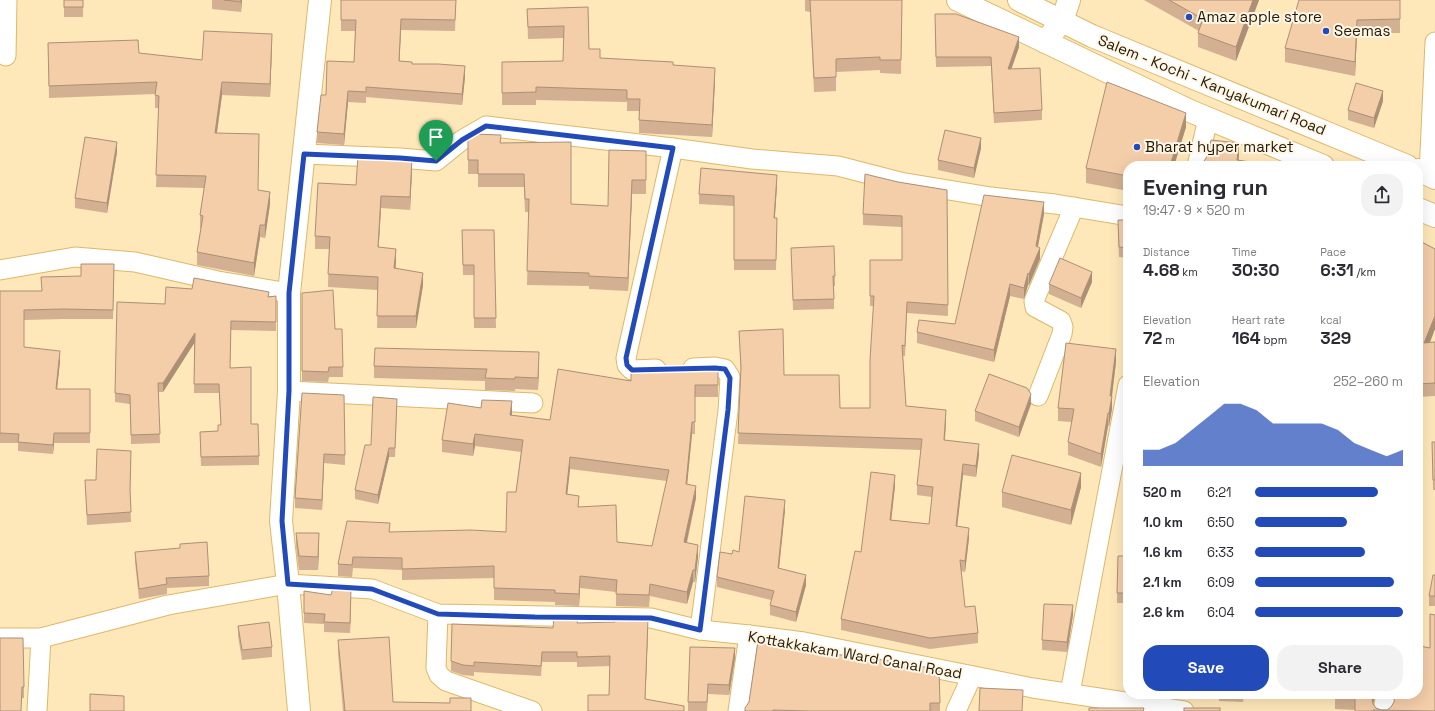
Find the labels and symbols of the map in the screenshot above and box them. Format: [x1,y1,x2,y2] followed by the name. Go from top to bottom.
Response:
[1197,7,1322,26] place label: Amaz apple store
[1184,12,1194,22] marker: Amaz apple store
[1334,21,1390,40] place label: Seemas
[1321,26,1331,36] marker: Seemas
[1096,30,1329,139] street label: Salem - Kochi - Kanyakumari Road
[419,120,453,161] pin
[1145,137,1294,156] place label: Bharat hyper market
[1132,142,1142,152] marker: Bharat hyper market
[747,626,964,683] street label: Kottakkakam Ward Canal Road

